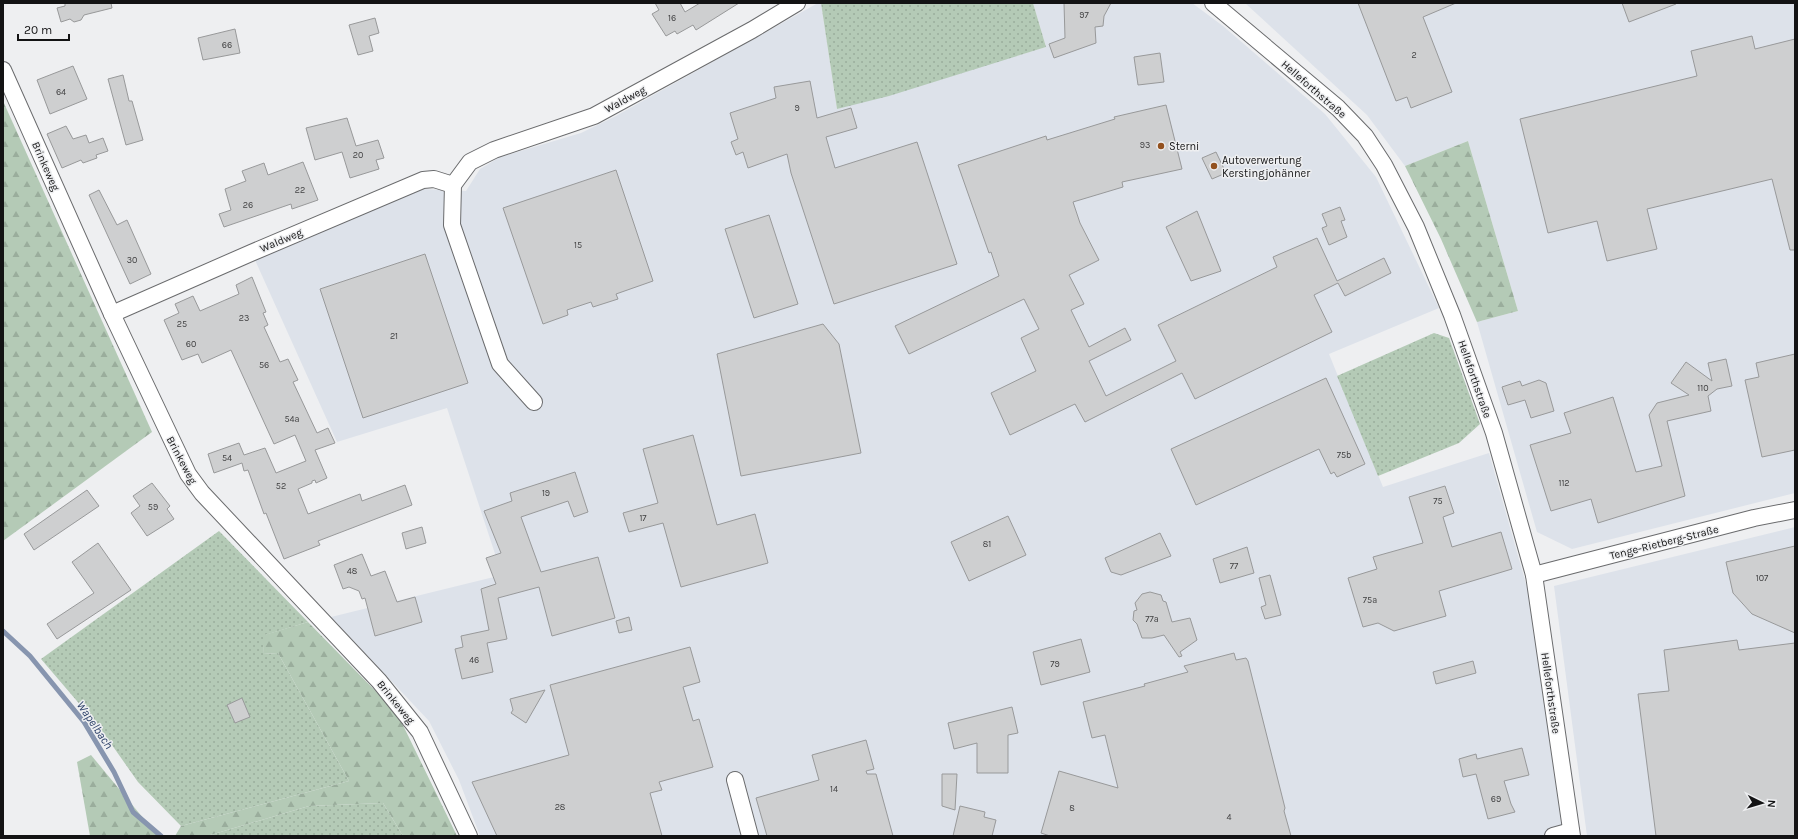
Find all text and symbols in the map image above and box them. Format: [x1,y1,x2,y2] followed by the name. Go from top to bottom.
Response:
[1079,10,1089,20] house number: 97
[668,13,676,23] house number: 16
[18,16,69,42] scale bar
[24,23,52,37] text: 20 m
[222,40,232,50] house number: 66
[1411,50,1417,60] house number: 2
[1279,58,1349,121] street label: Helleforthstraße
[602,83,649,116] street label: Waldweg
[56,87,66,97] house number: 64
[794,103,800,113] house number: 9
[29,140,62,194] street label: Brinkeweg
[1140,140,1150,150] house number: 93
[1169,140,1199,153] place label: Sterni
[1156,141,1166,151] marker: Sterni
[353,150,363,160] house number: 20
[1222,154,1310,180] place label: Autoverwertung Kerstingjohänner
[1209,161,1219,171] marker: Autoverwertung Kerstingjohänner
[295,185,305,195] house number: 22
[243,200,253,210] house number: 26
[258,225,305,255] street label: Waldweg
[574,240,582,250] house number: 15
[127,255,137,265] house number: 30
[239,313,249,323] house number: 23
[177,319,187,329] house number: 25
[390,331,398,341] house number: 21
[1455,338,1494,420] street label: Helleforthstraße
[186,339,196,349] house number: 60
[259,360,269,370] house number: 56
[1697,383,1709,393] house number: 110
[284,414,300,424] house number: 54a
[164,434,200,487] street label: Brinkeweg
[1337,450,1351,460] house number: 75b
[222,453,232,463] house number: 54
[1558,478,1570,488] house number: 112
[276,481,286,491] house number: 52
[542,488,550,498] house number: 19
[1433,496,1443,506] house number: 75
[148,502,158,512] house number: 59
[639,513,647,523] house number: 17
[1608,523,1720,562] street label: Tenge-Rietberg-Straße
[983,539,991,549] house number: 81
[1230,561,1239,571] house number: 77
[347,566,358,576] house number: 48
[1756,573,1769,583] house number: 107
[1363,595,1377,605] house number: 75a
[1145,614,1159,624] house number: 77a
[1538,652,1563,735] street label: Helleforthstraße
[469,655,479,665] house number: 46
[1050,659,1060,669] house number: 79
[374,678,418,727] street label: Brinkeweg
[74,698,116,752] water label: Wapelbach
[1742,783,1782,823] north arrow
[830,784,838,794] house number: 14
[1491,794,1501,804] house number: 69
[1765,799,1778,808] text: N
[555,802,566,812] house number: 28
[1069,803,1075,813] house number: 8
[1226,812,1232,822] house number: 4

